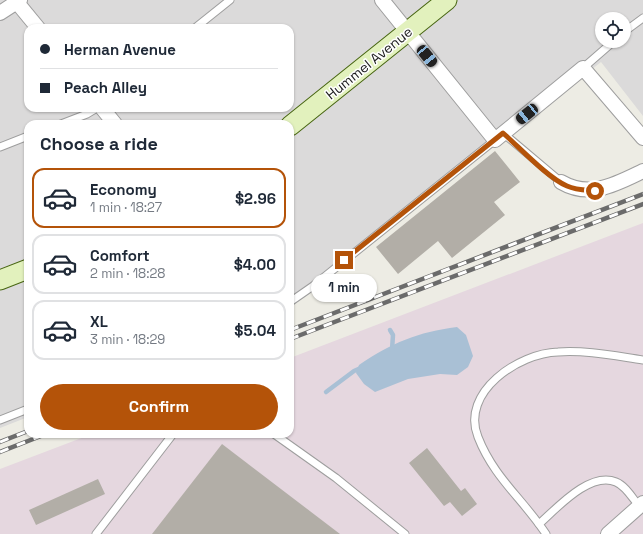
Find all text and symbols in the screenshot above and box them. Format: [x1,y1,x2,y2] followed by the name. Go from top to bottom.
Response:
[595,12,631,48] map controls
[595,12,631,48] button: locate
[322,23,416,103] street label: Hummel Avenue
[64,40,176,59] text: Herman Avenue
[415,43,439,69] car
[64,78,147,97] text: Peach Alley
[514,102,540,126] car
[40,132,158,155] text: Choose a ride
[42,180,78,216] icon: car
[90,180,157,199] text: Economy
[586,182,604,200] route start
[235,189,276,208] text: $2.96
[90,199,162,216] text: 1 min · 18:27
[42,246,78,282] icon: car
[90,246,150,265] text: Comfort
[335,251,353,269] route end
[234,255,276,274] text: $4.00
[90,265,165,282] text: 2 min · 18:28
[311,274,377,302] callout: 1 min
[328,279,360,296] text: 1 min
[42,312,78,348] icon: car
[90,312,108,331] text: XL
[234,321,276,340] text: $5.04
[90,331,165,348] text: 3 min · 18:29
[40,384,278,430] button: Confirm

